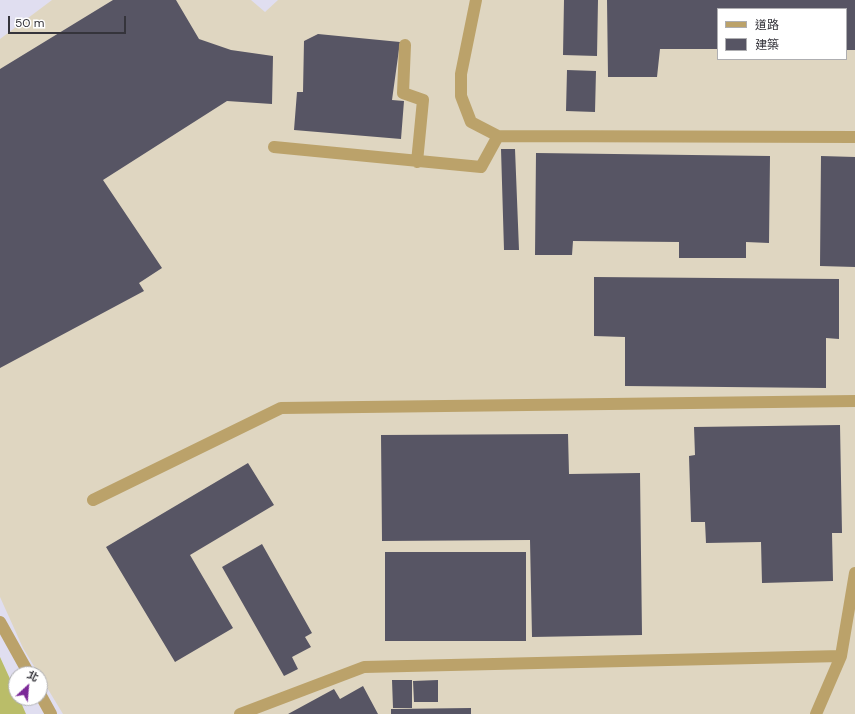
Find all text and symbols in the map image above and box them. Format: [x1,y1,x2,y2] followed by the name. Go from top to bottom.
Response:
[10,8,128,34] scale bar
[717,8,847,60] legend
[15,15,44,31] text: 50 m
[755,17,779,33] text: 道路
[755,37,779,53] text: 建築
[8,666,48,706] north arrow
[25,667,41,685] text: 北

